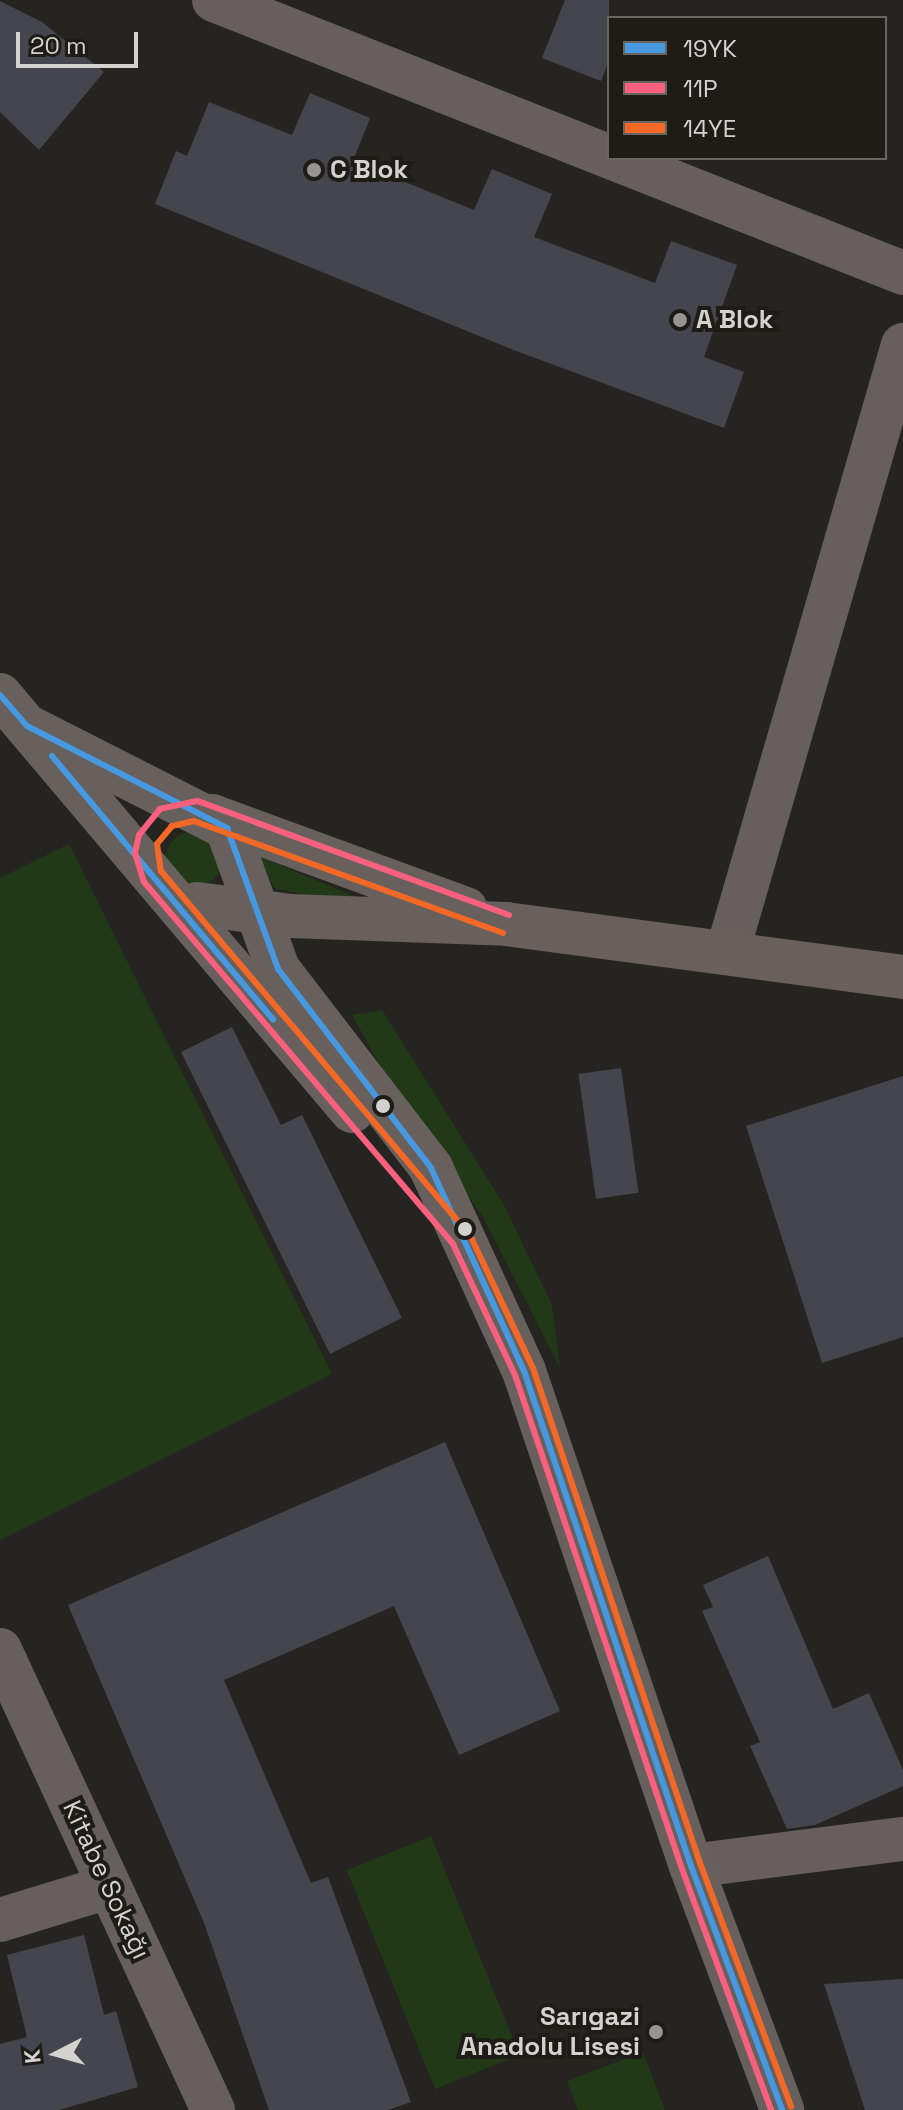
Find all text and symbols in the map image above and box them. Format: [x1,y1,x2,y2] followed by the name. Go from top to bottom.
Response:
[20,16,142,66] scale bar
[607,16,887,160] legend
[30,30,87,61] text: 20 m
[683,33,737,64] text: 19YK
[683,73,718,104] text: 11P
[683,113,736,144] text: 14YE
[330,154,408,186] place label: C Blok
[305,161,323,179] marker: C Blok
[696,304,774,336] place label: A Blok
[671,311,689,329] marker: A Blok
[375,1098,391,1114] unlabelled marker
[457,1221,473,1237] unlabelled marker
[56,1796,156,1964] street label: Kitabe Sokağı
[461,2001,640,2062] place label: Sarıgazi Anadolu Lisesi
[16,2014,96,2094] north arrow
[647,2023,665,2041] marker: Sarıgazi Anadolu Lisesi
[17,2048,47,2065] text: K

